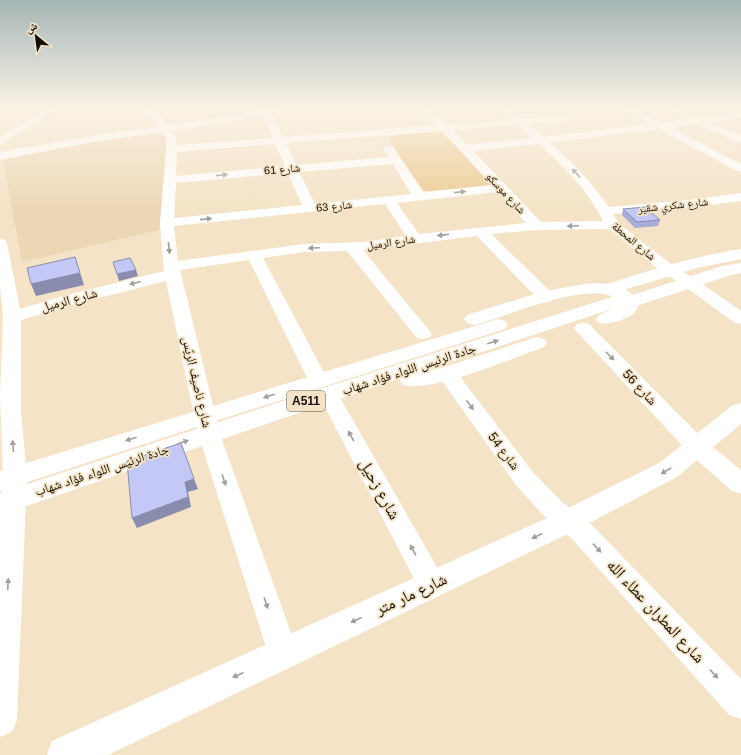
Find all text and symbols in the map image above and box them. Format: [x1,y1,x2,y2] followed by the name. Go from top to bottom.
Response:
[16,16,56,56] north arrow
[23,19,40,37] text: ش
[263,161,301,178] street label: شارع 61
[571,168,581,178] one-way arrow
[483,170,528,217] street label: شارع موسكو
[216,172,228,179] one-way arrow
[454,189,466,195] one-way arrow
[636,195,709,218] street label: شارع شكري شقير
[315,198,353,215] street label: شارع 63
[200,216,212,222] one-way arrow
[609,219,658,263] street label: شارع المحطة
[567,222,579,229] one-way arrow
[437,232,449,239] one-way arrow
[366,233,416,252] street label: شارع الرميل
[166,242,173,254] one-way arrow
[308,244,320,251] one-way arrow
[129,281,141,287] one-way arrow
[39,285,99,317] street label: شارع الرميل
[177,335,215,429] street label: شارع ناصيف الريّس
[487,339,499,345] one-way arrow
[340,340,478,399] street label: جادة الرئيس اللواء فؤاد شهاب
[605,351,615,361] one-way arrow
[618,366,660,409] street label: شارع 56
[287,391,325,411] road number: A511
[262,393,274,399] one-way arrow
[466,400,474,411] one-way arrow
[484,429,523,474] street label: شارع 54
[347,431,354,442] one-way arrow
[125,436,137,442] one-way arrow
[177,439,189,445] one-way arrow
[9,440,16,452] one-way arrow
[33,441,171,500] street label: جادة الرئيس اللواء فؤاد شهاب
[355,456,404,523] street label: شارع زحيل
[660,467,672,474] one-way arrow
[222,474,228,486] one-way arrow
[531,532,543,539] one-way arrow
[592,542,601,553] one-way arrow
[410,545,417,556] one-way arrow
[602,556,708,667] street label: شارع المطران عطاء الله
[372,570,450,620] street label: شارع مار متر
[5,578,12,590] one-way arrow
[263,597,269,609] one-way arrow
[350,617,361,623] one-way arrow
[709,669,718,679] one-way arrow
[232,672,243,678] one-way arrow

